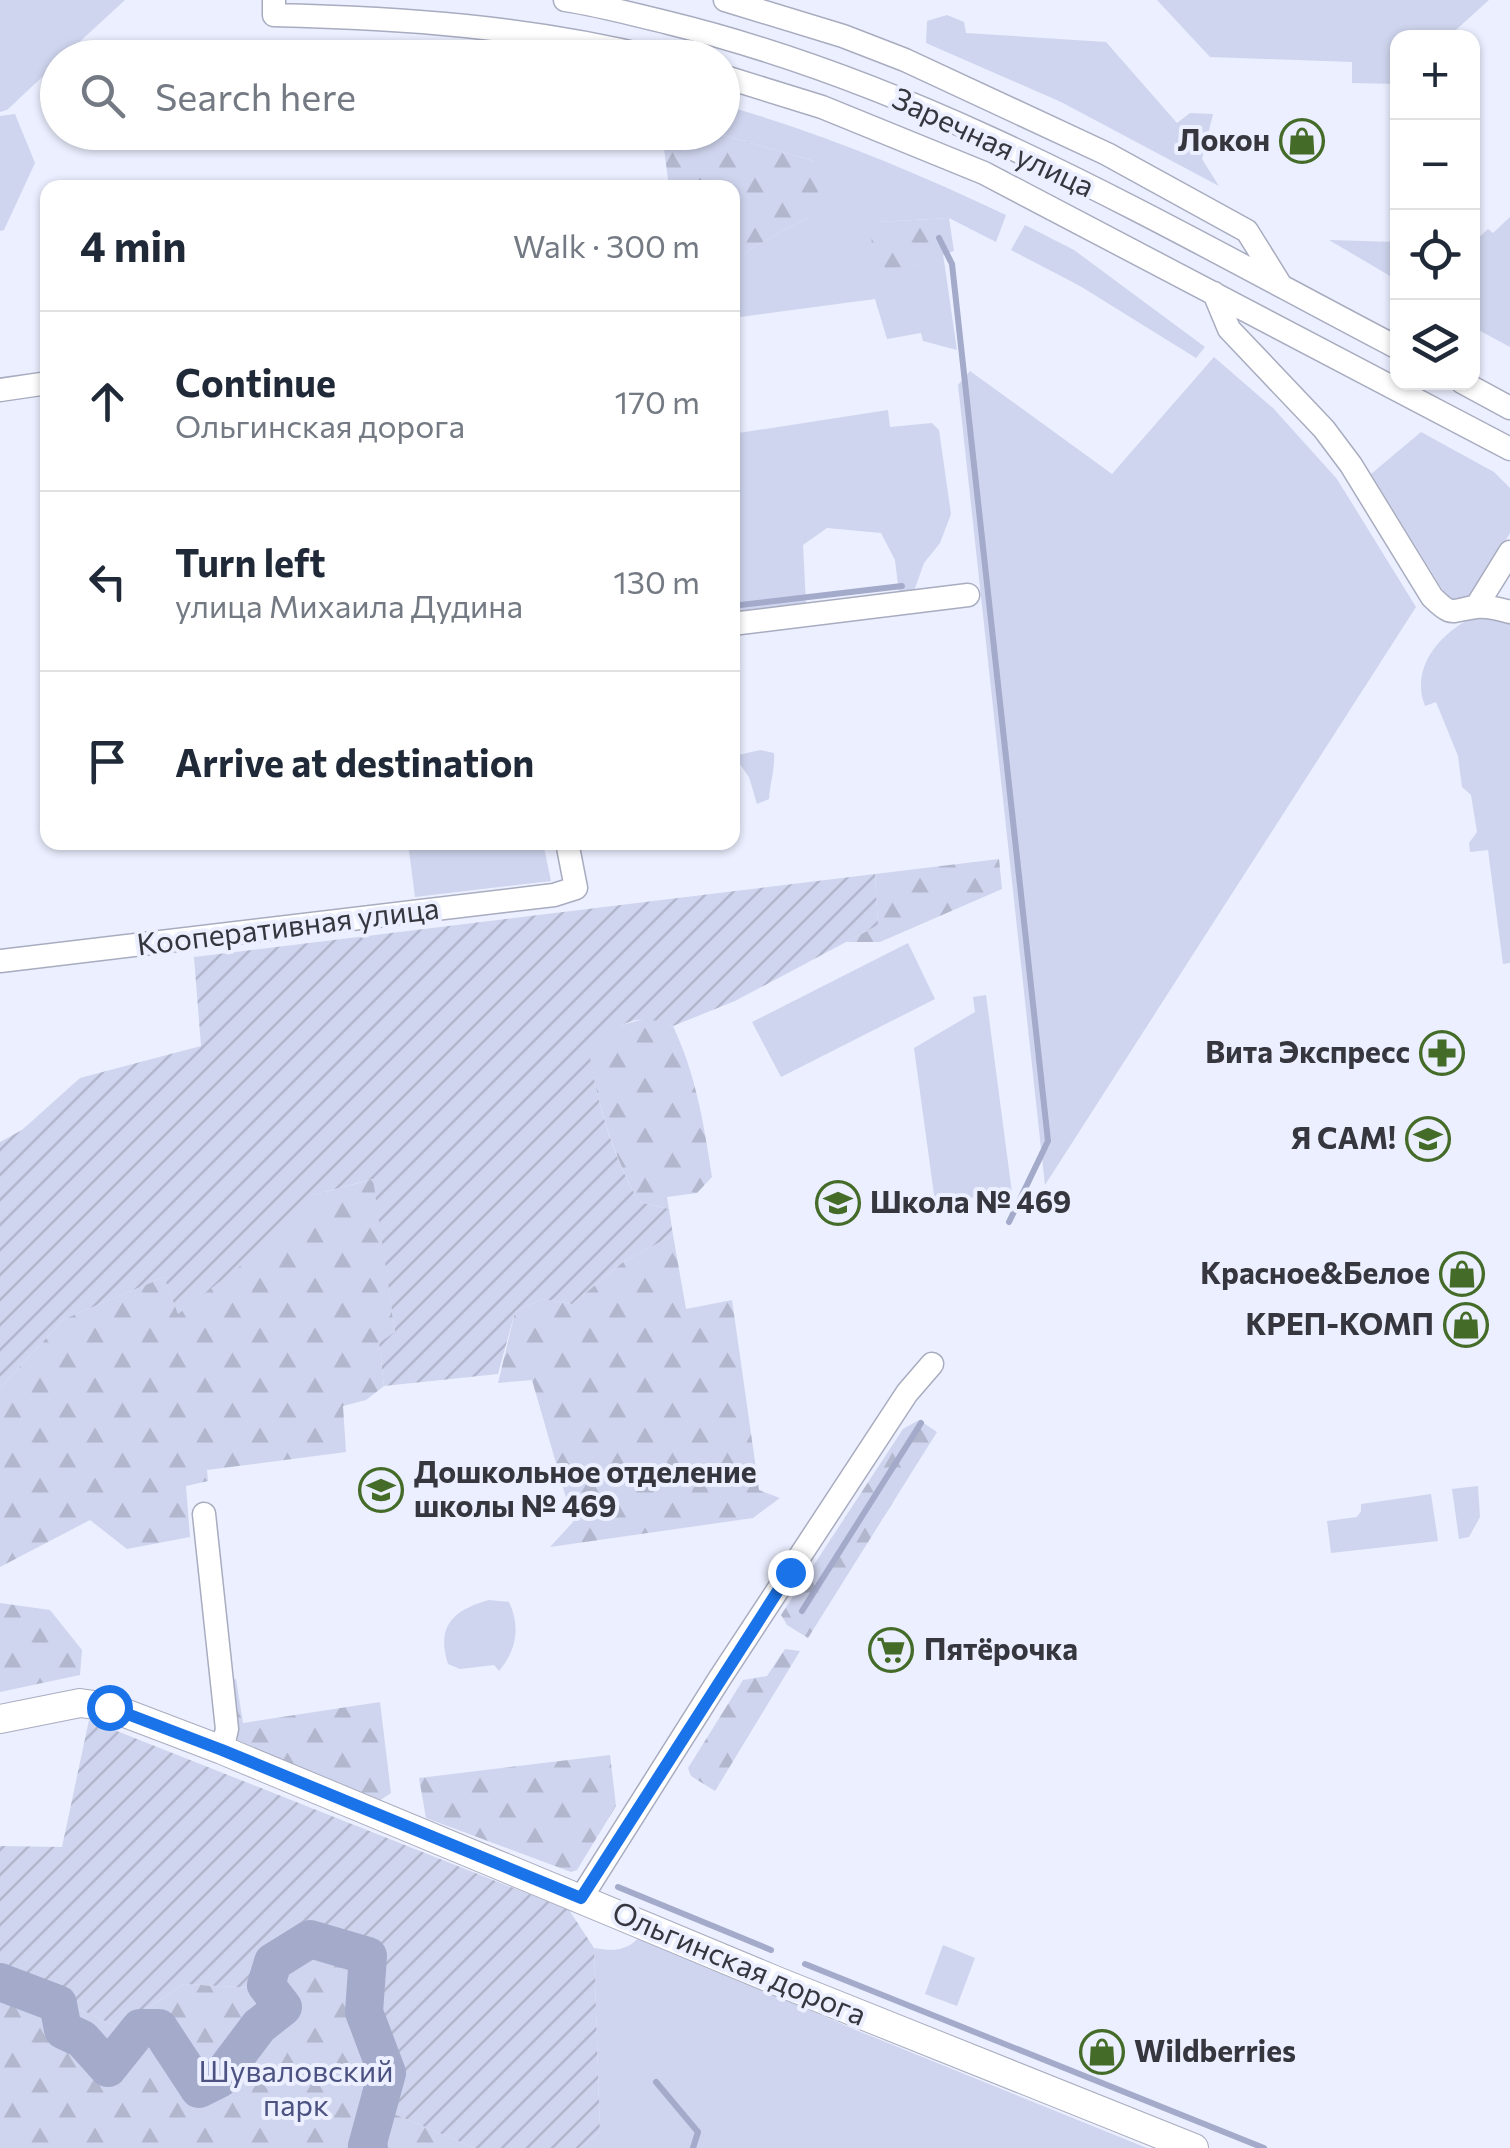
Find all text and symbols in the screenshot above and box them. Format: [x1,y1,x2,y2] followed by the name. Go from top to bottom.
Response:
[1390,30,1480,390] map controls
[1390,30,1480,120] button: +
[40,40,740,150] search box
[75,68,130,123] icon: search
[155,72,356,119] text: Search here
[887,78,1101,204] street label: Заречная улица
[1279,118,1325,164] shop icon: Локон
[1178,120,1270,157] place label: Локон
[1390,120,1480,210] button: −
[1390,210,1480,300] button: locate
[80,219,186,271] text: 4 min
[513,225,700,265] text: Walk · 300 m
[1390,300,1480,390] button: layers
[175,358,336,405] text: Continue
[80,374,135,429] icon: ahead
[615,381,700,421] text: 170 m
[175,405,465,445] text: Ольгинская дорога
[175,538,326,585] text: Turn left
[80,554,135,609] icon: left
[613,561,700,601] text: 130 m
[175,585,523,625] text: улица Михаила Дудина
[80,734,135,789] icon: arrive
[175,738,534,785] text: Arrive at destination
[134,888,441,961] street label: Кооперативная улица
[1419,1030,1465,1076] pharmacy icon: Вита Экспресс
[1205,1032,1410,1069] place label: Вита Экспресс
[1405,1116,1451,1162] school or university icon: Я САМ!
[1291,1118,1396,1155] place label: Я САМ!
[815,1180,861,1226] school or university icon: Школа № 469
[870,1182,1071,1219] place label: Школа № 469
[1439,1251,1485,1297] shop icon: Красное&Белое
[1200,1253,1430,1290] place label: Красное&Белое
[1443,1302,1489,1348] shop icon: КРЕП-КОМП
[1246,1304,1434,1341] place label: КРЕП-КОМП
[414,1452,756,1523] place label: Дошкольное отделение школы № 469
[358,1467,404,1513] school or university icon: Дошкольное отделение школы № 469
[768,1550,814,1596] route end
[868,1627,914,1673] supermarket icon: Пятёрочка
[924,1629,1078,1666] place label: Пятёрочка
[87,1685,133,1731] route start
[608,1892,872,2032] street label: Ольгинская дорога
[1079,2029,1125,2075] shop icon: Wildberries
[1134,2031,1296,2068] place label: Wildberries
[199,2051,393,2122] park label: Шуваловский парк

